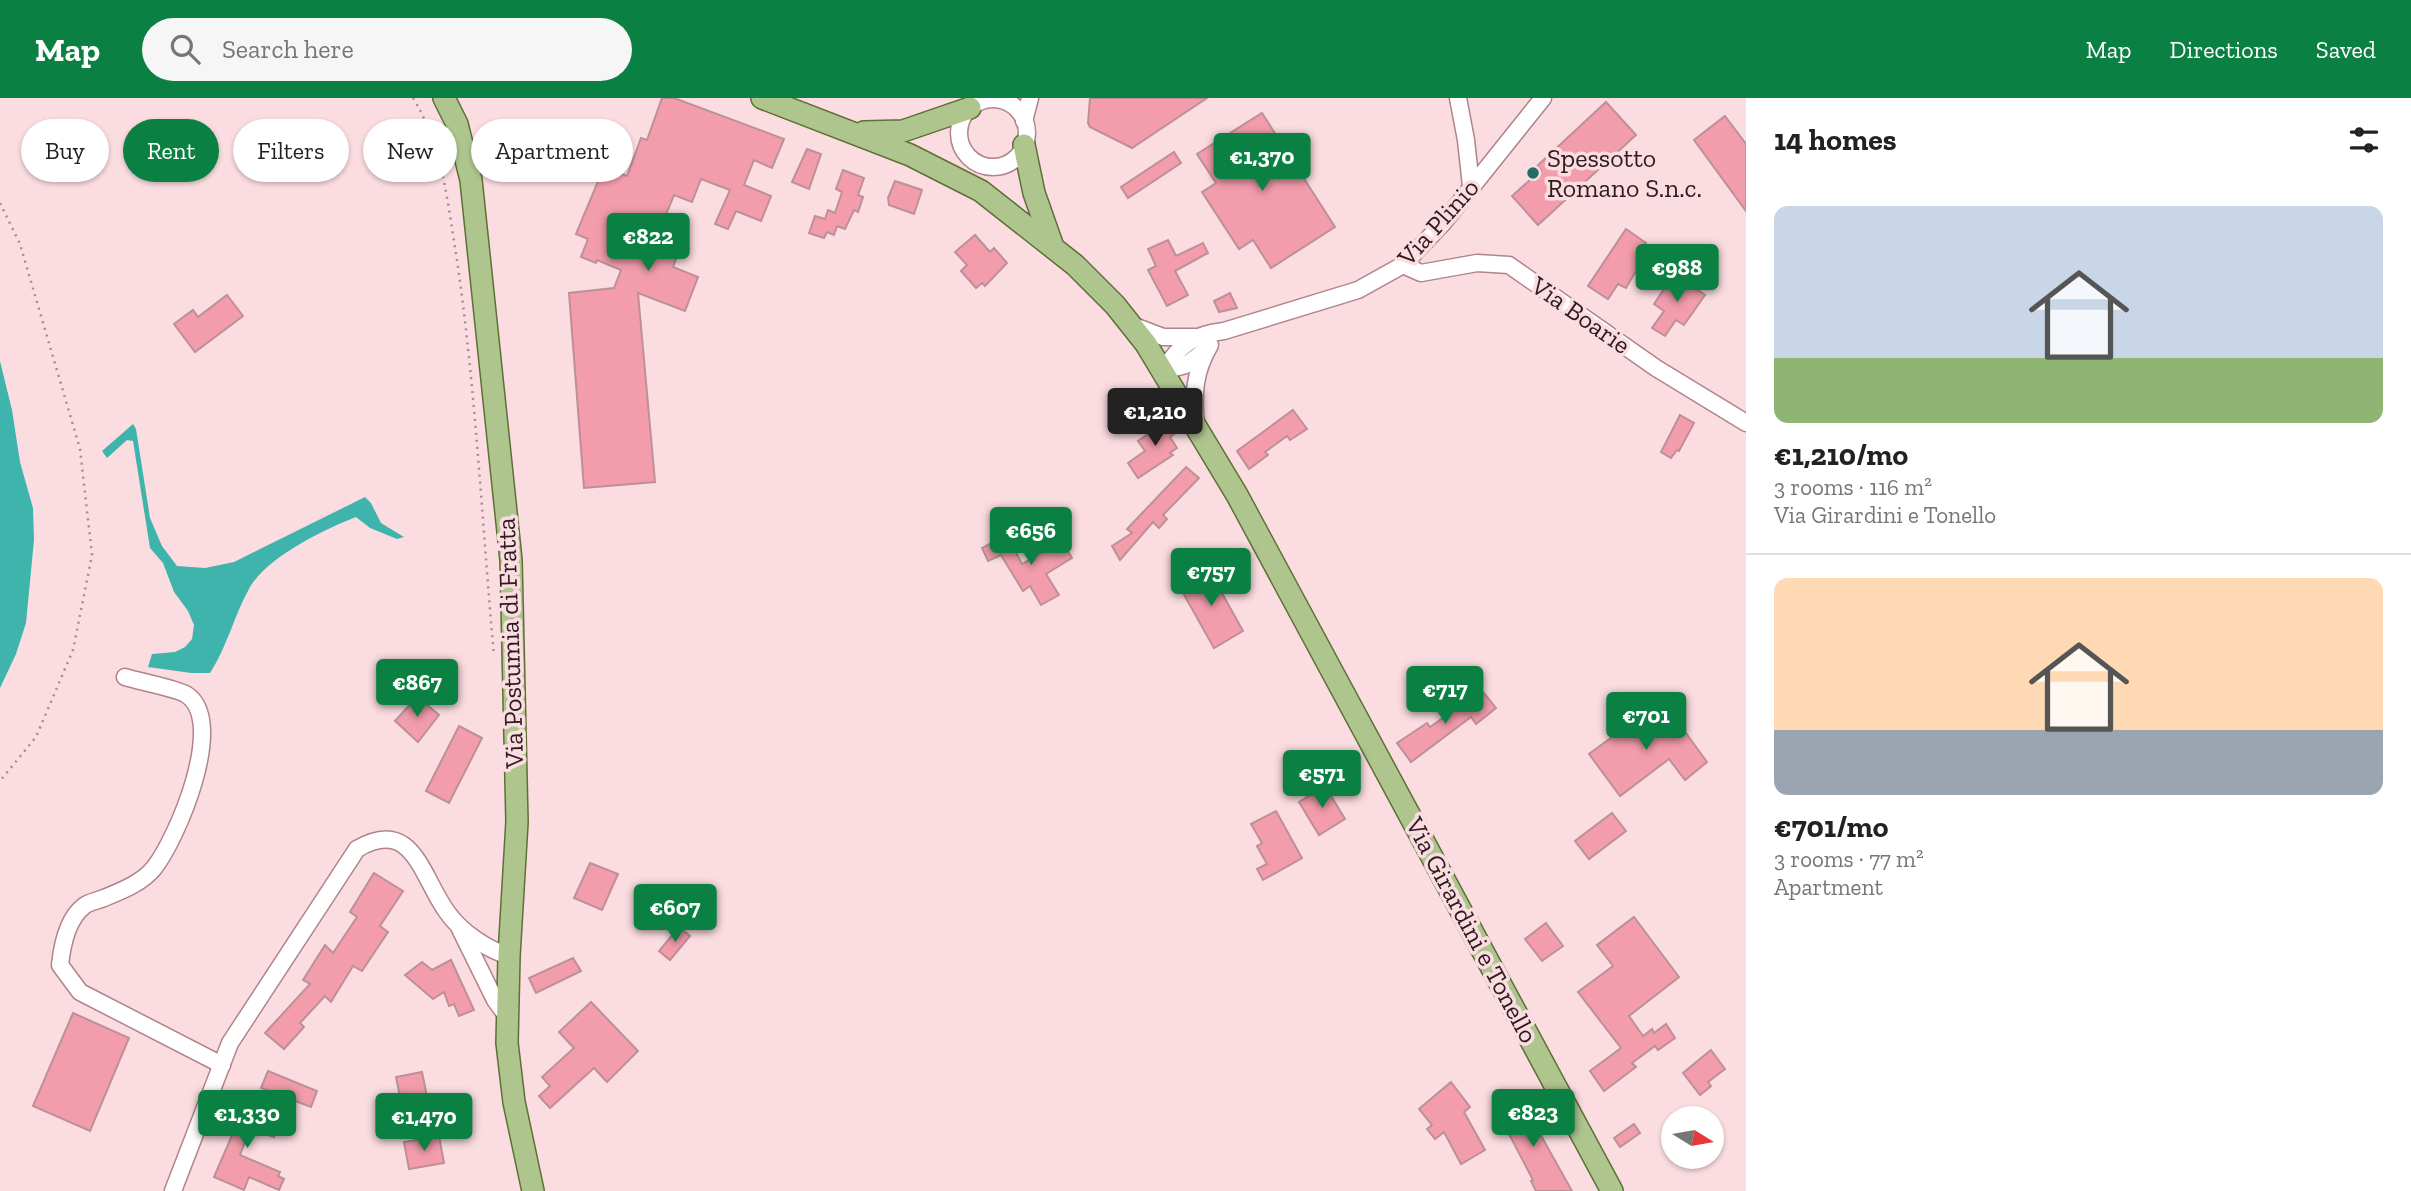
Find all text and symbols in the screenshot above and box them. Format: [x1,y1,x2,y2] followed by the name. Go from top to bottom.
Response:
[142,18,632,81] search box
[35,30,100,69] text: Map
[166,30,204,68] icon: search
[222,33,354,65] text: Search here
[2086,35,2132,64] text: Map
[2170,35,2278,64] text: Directions
[2316,35,2376,64] text: Saved
[21,119,109,182] chip: Buy
[123,119,219,182] chip: Rent
[233,119,349,182] chip: Filters
[363,119,457,182] chip: New
[471,119,633,182] chip: Apartment
[2345,121,2383,159] icon: filters
[1774,122,1897,158] text: 14 homes
[1205,134,1319,193] pin: €1,370
[1230,142,1294,170] text: €1,370
[1547,142,1702,204] place label: Spessotto Romano S.n.c.
[1525,165,1541,181] marker: Spessotto Romano S.n.c.
[1390,172,1486,273] street label: Via Plinio
[607,214,689,273] pin: €822
[623,222,673,250] text: €822
[1636,244,1718,304] pin: €988
[2016,252,2142,378] icon: home
[1652,253,1702,281] text: €988
[1524,269,1637,361] street label: Via Boarie
[1098,388,1212,448] pin: €1,210
[1124,397,1186,425] text: €1,210
[1774,437,1908,473] text: €1,210/mo
[1774,473,1932,501] text: 3 rooms · 116 m²
[1774,501,1996,529] text: Via Girardini e Tonello
[990,508,1072,567] pin: €656
[1006,516,1056,544] text: €656
[490,517,530,770] street label: Via Postumia di Fratta
[1170,548,1252,608] pin: €757
[1187,557,1235,585] text: €757
[2016,624,2142,750] icon: home
[376,660,458,719] pin: €867
[1404,666,1486,726] pin: €717
[392,668,442,696] text: €867
[1422,675,1468,703] text: €717
[1605,692,1687,752] pin: €701
[1622,701,1670,729] text: €701
[1281,750,1363,810] pin: €571
[1299,759,1345,787] text: €571
[1774,809,1888,845] text: €701/mo
[1398,811,1545,1048] street label: Via Girardini e Tonello
[1774,845,1924,873] text: 3 rooms · 77 m²
[1774,873,1883,901] text: Apartment
[634,884,716,944] pin: €607
[650,893,700,921] text: €607
[190,1090,304,1150] pin: €1,330
[1492,1090,1574,1149] pin: €823
[367,1094,481,1153] pin: €1,470
[1508,1098,1558,1126] text: €823
[214,1099,280,1127] text: €1,330
[391,1102,457,1130] text: €1,470
[1661,1106,1724,1169] north arrow
[1661,1106,1724,1169] map controls

